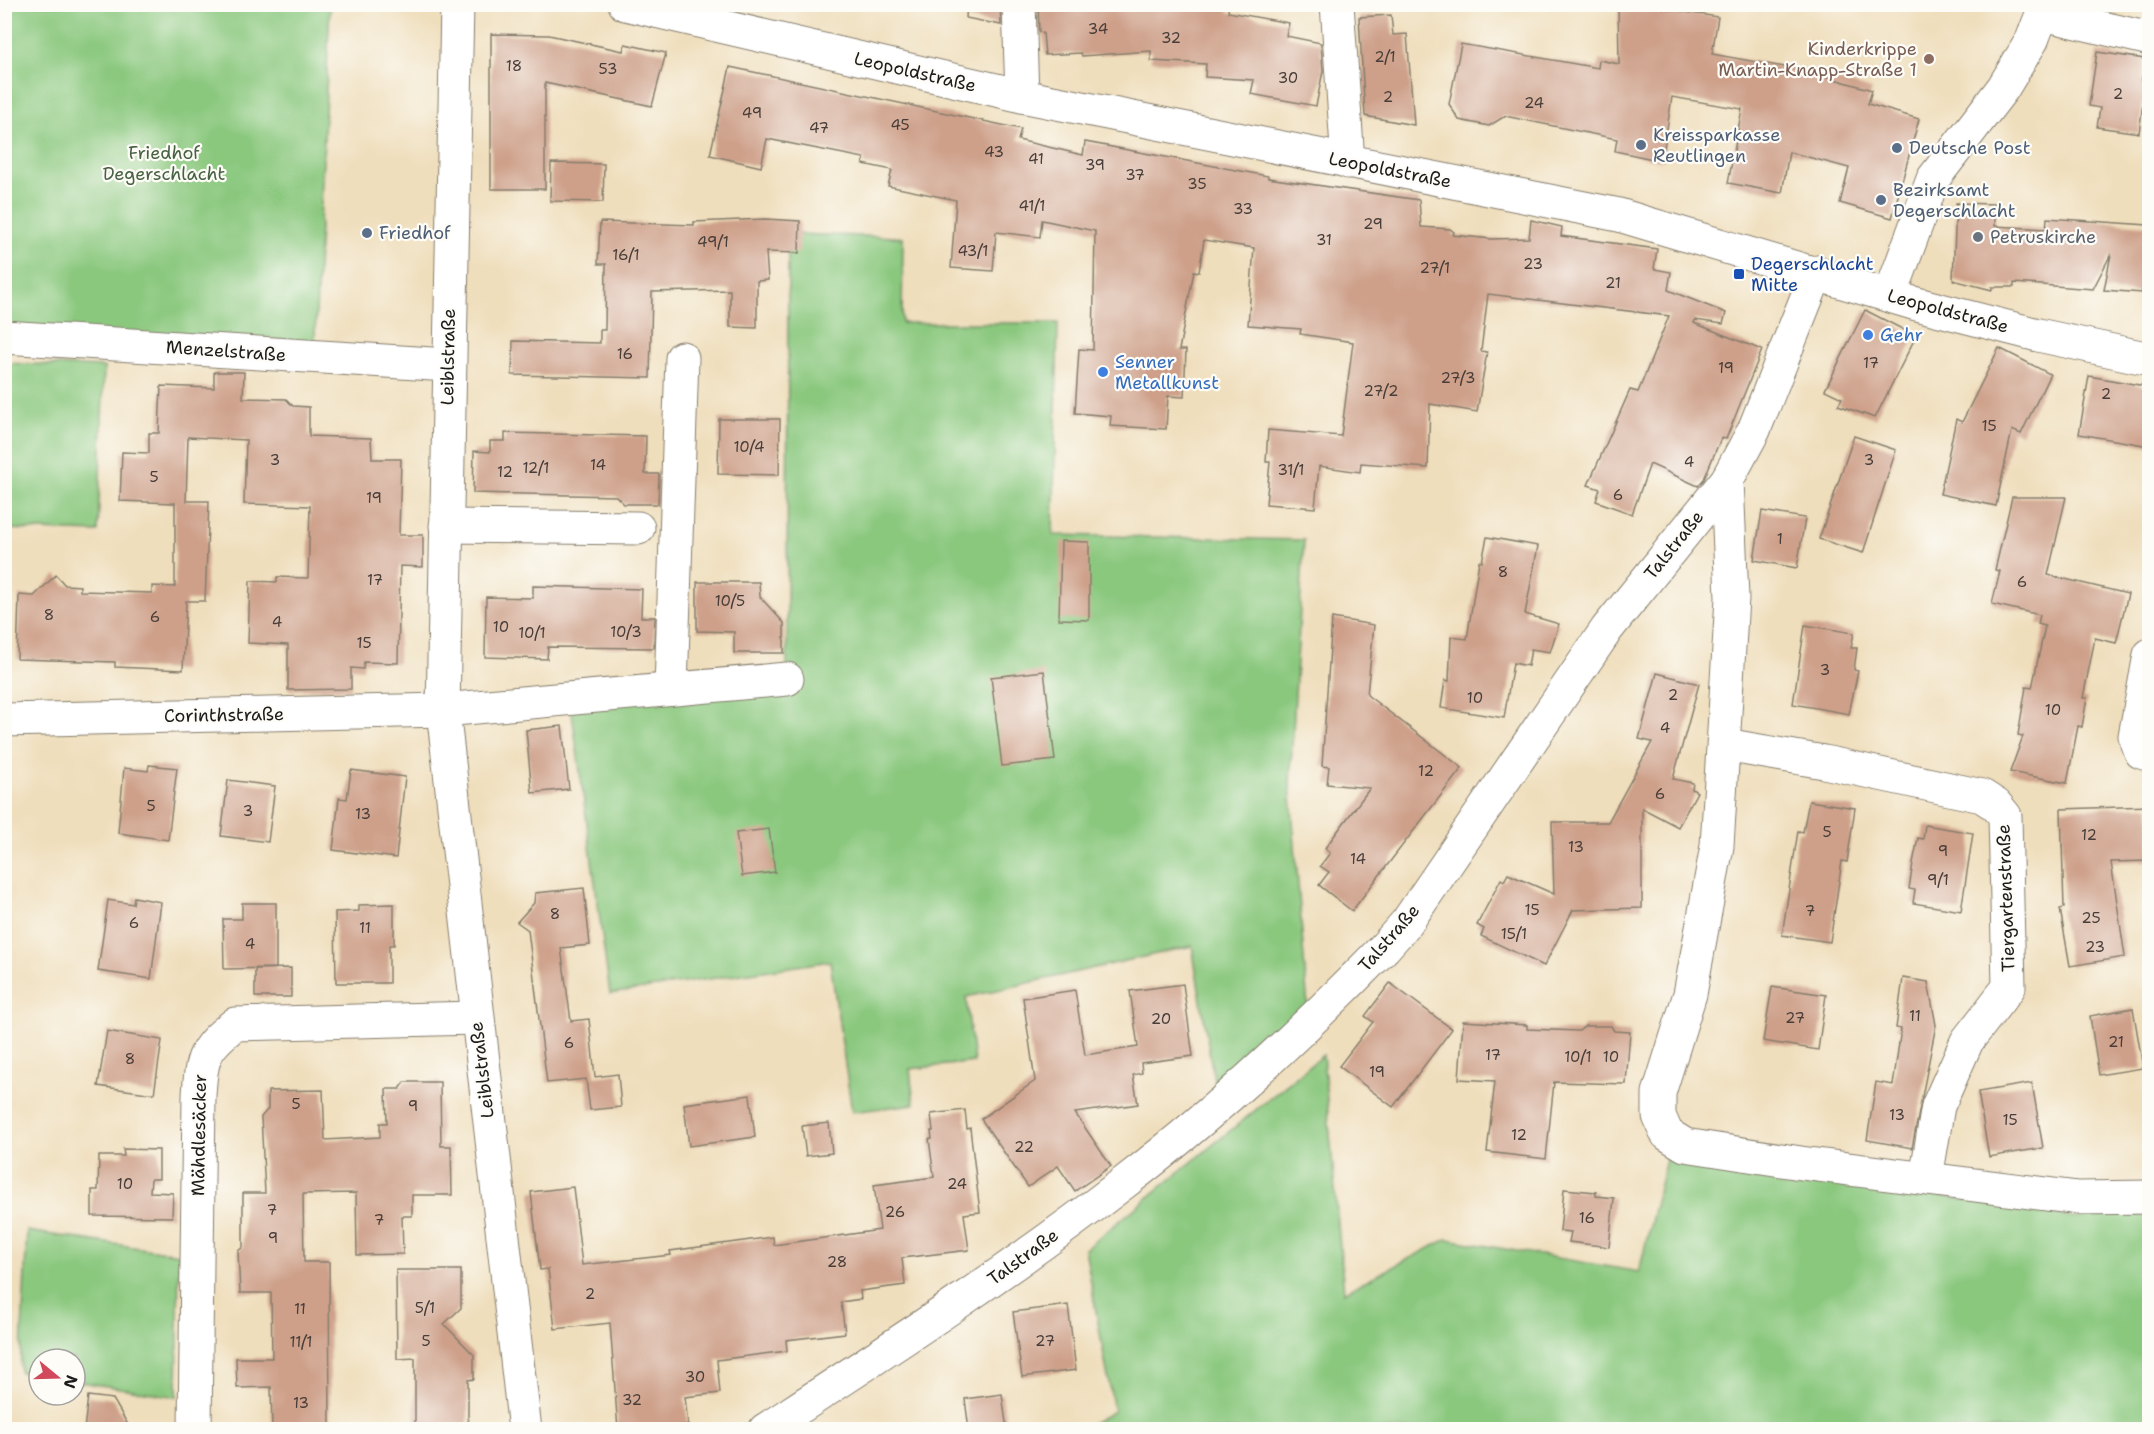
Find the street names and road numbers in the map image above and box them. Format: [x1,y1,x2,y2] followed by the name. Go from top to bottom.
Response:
[852,46,978,98] street label: Leopoldstraße
[1327,146,1453,194] street label: Leopoldstraße
[1885,283,2011,339] street label: Leopoldstraße
[435,308,461,406] street label: Leiblstraße
[165,335,287,367] street label: Menzelstraße
[1639,506,1709,584] street label: Talstraße
[164,702,284,728] street label: Corinthstraße
[1991,824,2021,972] street label: Tiergartenstraße
[1353,899,1425,977] street label: Talstraße
[464,1020,500,1120] street label: Leiblstraße
[186,1074,212,1196] street label: Mähdlesäcker
[983,1223,1063,1291] street label: Talstraße

